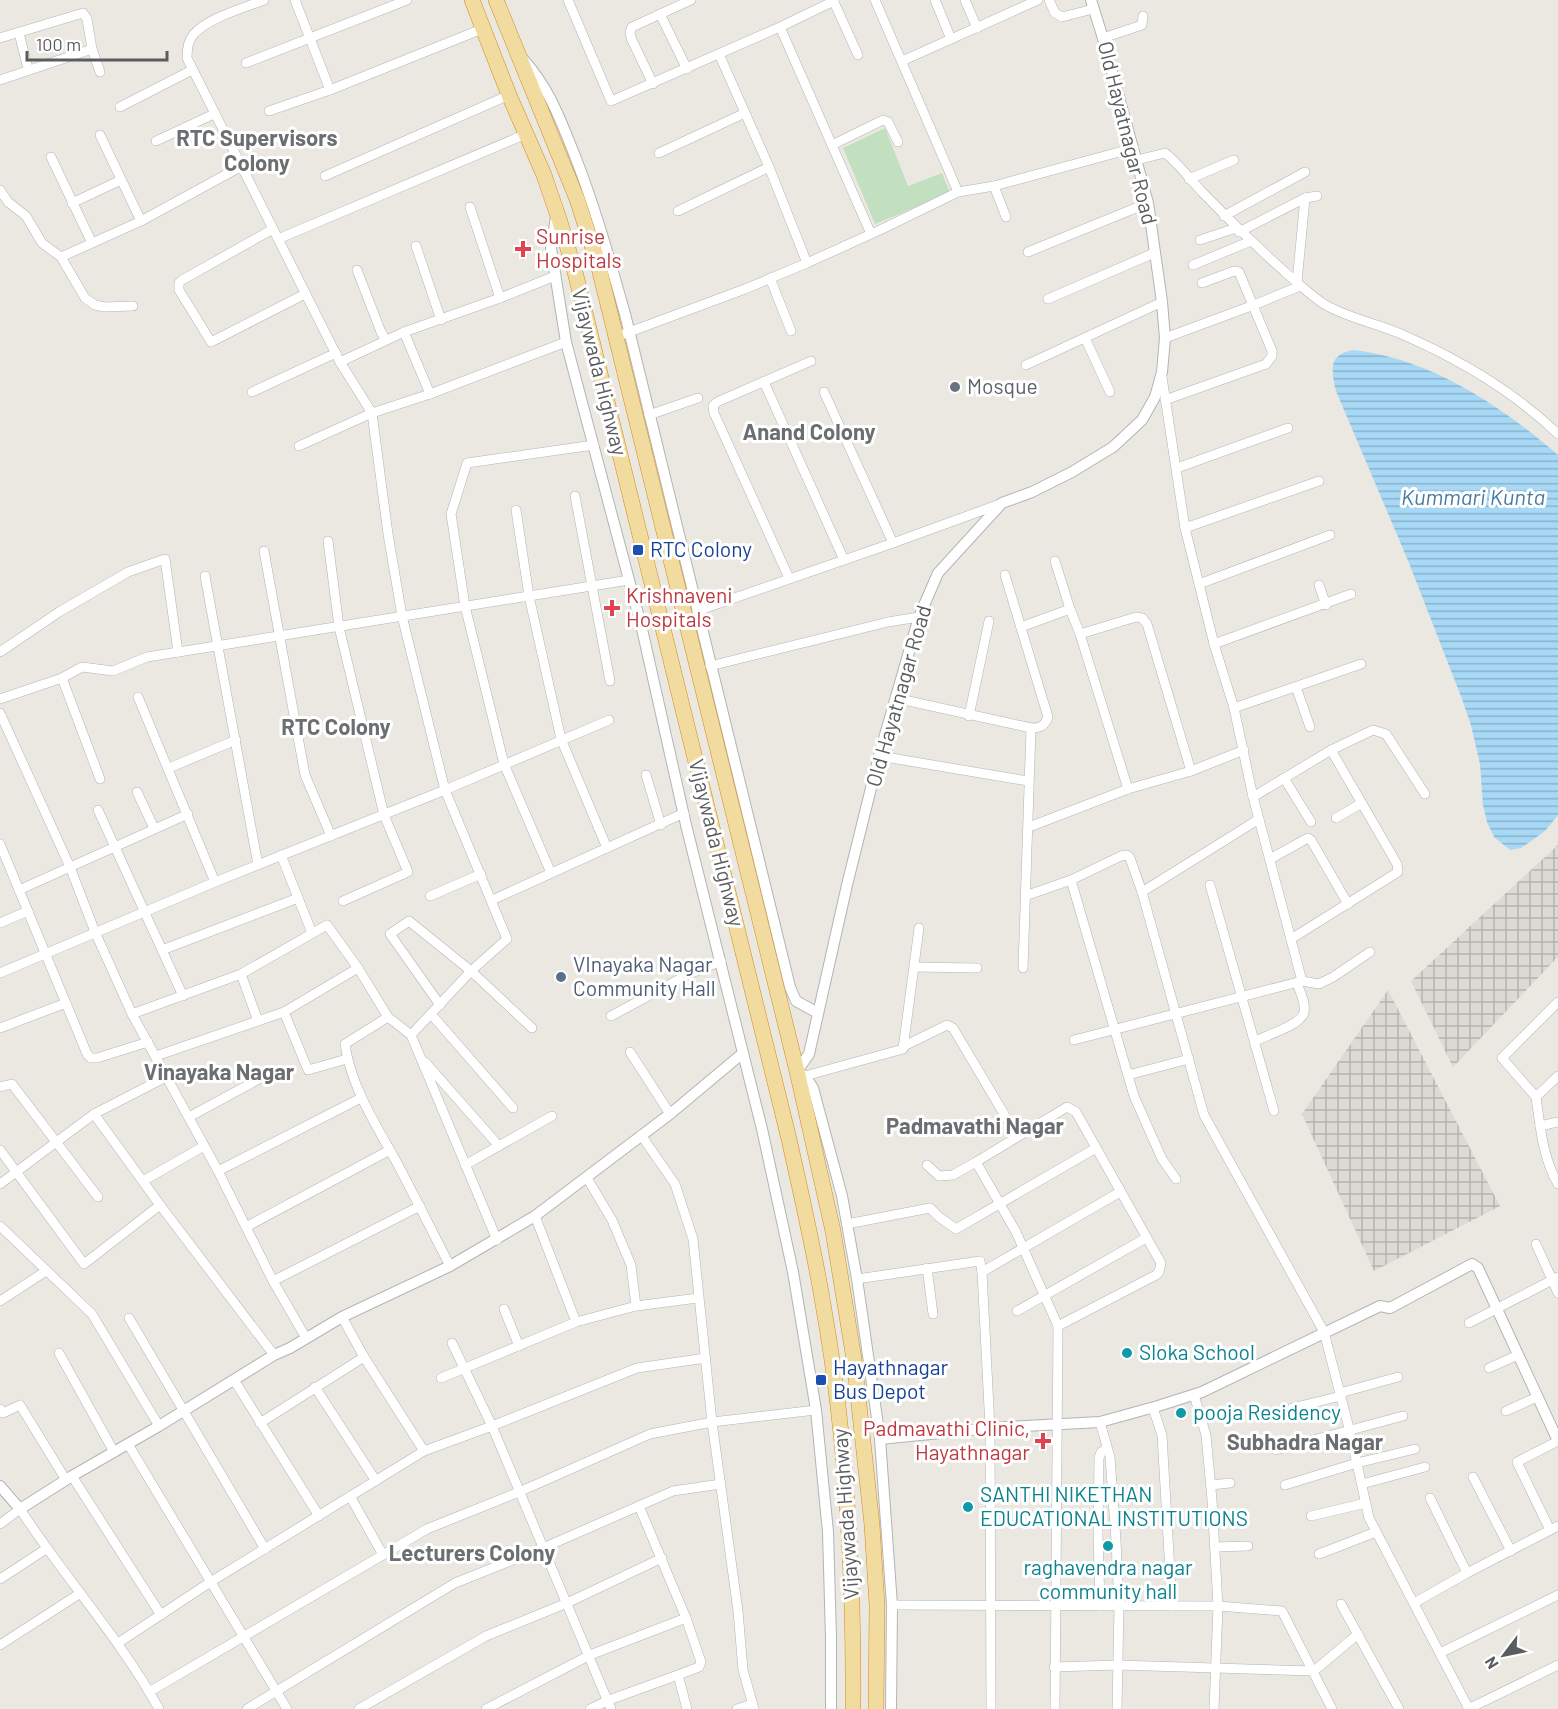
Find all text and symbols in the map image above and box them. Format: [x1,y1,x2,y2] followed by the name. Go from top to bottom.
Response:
[27,24,166,62] scale bar
[36,33,81,55] text: 100 m
[1094,38,1163,227] street label: Old Hayatnagar Road
[176,124,338,175] district label: RTC Supervisors Colony
[536,223,622,272] place label: Sunrise Hospitals
[514,240,532,258] marker: Sunrise Hospitals
[568,285,633,458] street label: Vijaywada Highway
[967,373,1038,398] place label: Mosque
[948,380,962,394] marker: Mosque
[742,418,876,444] district label: Anand Colony
[1401,483,1545,509] water label: Kummari Kunta
[650,536,752,561] place label: RTC Colony
[631,543,645,557] marker: RTC Colony
[626,582,733,631] place label: Krishnaveni Hospitals
[603,599,621,617] marker: Krishnaveni Hospitals
[860,602,935,789] street label: Old Hayatnagar Road
[281,713,391,739] district label: RTC Colony
[685,756,750,929] street label: Vijaywada Highway
[573,951,716,1000] place label: VInayaka Nagar Community Hall
[554,970,568,984] marker: VInayaka Nagar Community Hall
[144,1058,295,1084] district label: Vinayaka Nagar
[886,1112,1065,1138] district label: Padmavathi Nagar
[1139,1339,1255,1364] place label: Sloka School
[1120,1346,1134,1360] marker: Sloka School
[833,1354,948,1403] place label: Hayathnagar Bus Depot
[814,1373,828,1387] marker: Hayathnagar Bus Depot
[1193,1399,1341,1424] place label: pooja Residency
[1174,1406,1188,1420] marker: pooja Residency
[863,1415,1030,1464] place label: Padmavathi Clinic, Hayathnagar
[826,1427,863,1601] street label: Vijaywada Highway
[1227,1428,1384,1454] district label: Subhadra Nagar
[1034,1432,1052,1450] marker: Padmavathi Clinic, Hayathnagar
[980,1481,1248,1530] place label: SANTHI NIKETHAN EDUCATIONAL INSTITUTIONS
[961,1500,975,1514] marker: SANTHI NIKETHAN EDUCATIONAL INSTITUTIONS
[389,1539,555,1565] district label: Lecturers Colony
[1101,1539,1115,1553] marker: raghavendra nagar community hall
[1023,1554,1193,1603] place label: raghavendra nagar community hall
[1474,1625,1534,1685] north arrow
[1480,1654,1502,1673] text: N

